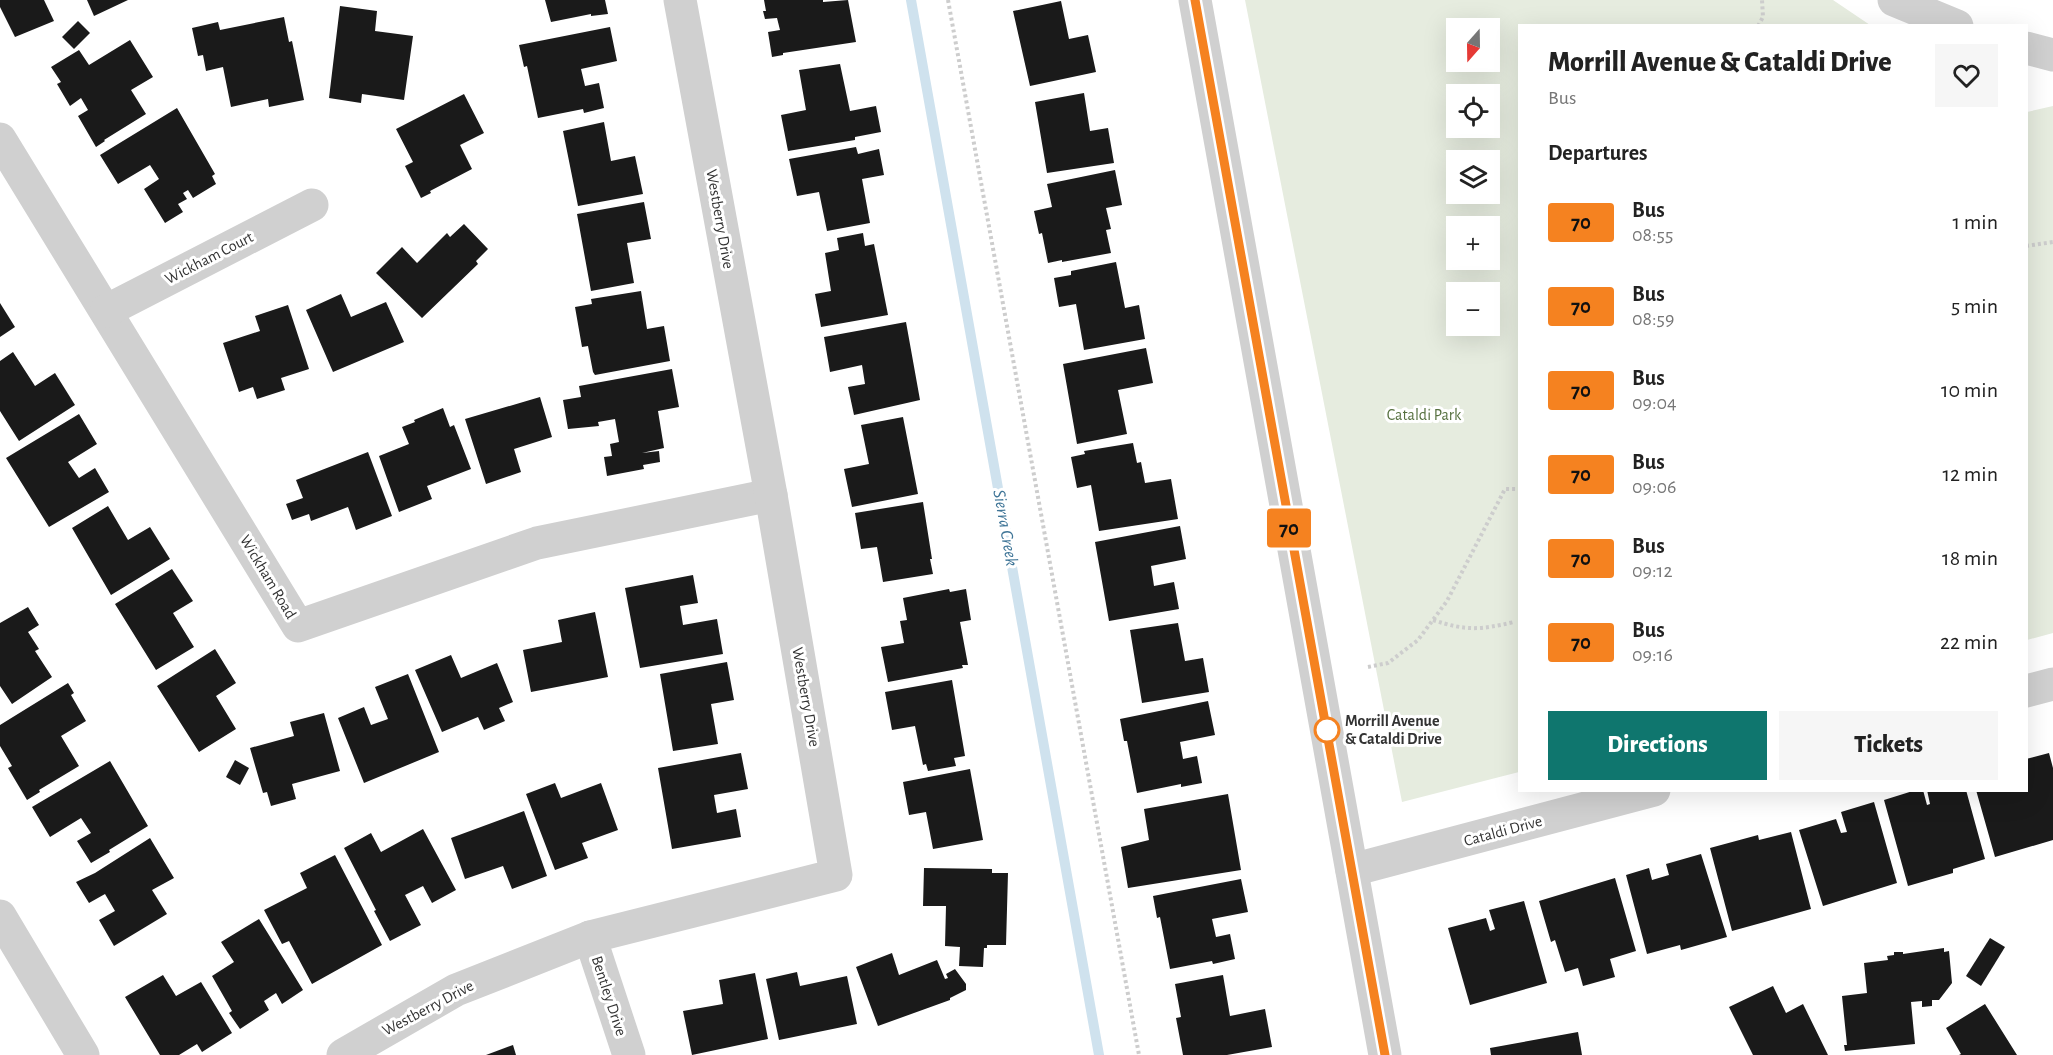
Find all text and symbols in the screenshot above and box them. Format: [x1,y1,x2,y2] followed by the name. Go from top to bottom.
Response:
[1446,18,1500,72] north arrow
[1446,18,1500,336] map controls
[1935,44,1998,107] button: heart
[1548,49,1892,77] text: Morrill Avenue & Cataldi Drive
[1446,84,1500,138] button: locate
[1548,88,1576,108] text: Bus
[1548,142,1648,164] text: Departures
[1446,150,1500,204] button: layers
[702,168,737,270] street label: Westberry Drive
[1632,199,1665,221] text: Bus
[1953,211,1998,233] text: 1 min
[1571,212,1591,233] text: 70
[1446,216,1500,270] button: +
[1632,225,1673,245] text: 08:55
[162,229,256,287] street label: Wickham Court
[1446,282,1500,336] button: −
[1632,283,1665,305] text: Bus
[1951,295,1998,317] text: 5 min
[1571,296,1591,317] text: 70
[1632,309,1674,329] text: 08:59
[1632,367,1665,389] text: Bus
[1941,379,1998,401] text: 10 min
[1571,380,1591,401] text: 70
[1632,393,1677,413] text: 09:04
[1387,407,1462,423] park label: Cataldi Park
[1632,451,1665,473] text: Bus
[1943,463,1998,485] text: 12 min
[1571,464,1591,485] text: 70
[1632,477,1677,497] text: 09:06
[989,488,1021,568] water label: Sierra Creek
[1262,508,1316,548] line badge: 70
[1279,518,1299,539] text: 70
[237,532,299,622] street label: Wickham Road
[1632,535,1665,557] text: Bus
[1942,547,1998,569] text: 18 min
[1571,548,1591,569] text: 70
[1632,561,1673,581] text: 09:12
[1632,619,1665,641] text: Bus
[1940,631,1998,653] text: 22 min
[1571,632,1591,653] text: 70
[1632,645,1673,665] text: 09:16
[788,646,823,748] street label: Westberry Drive
[1548,711,1767,780] button: Directions
[1779,711,1998,780] button: Tickets
[1345,713,1442,747] place label: Morrill Avenue & Cataldi Drive
[1314,717,1340,743] marker: Morrill Avenue & Cataldi Drive
[1462,813,1544,849] street label: Cataldi Drive
[588,954,629,1038] street label: Bentley Drive
[380,977,477,1040] street label: Westberry Drive

